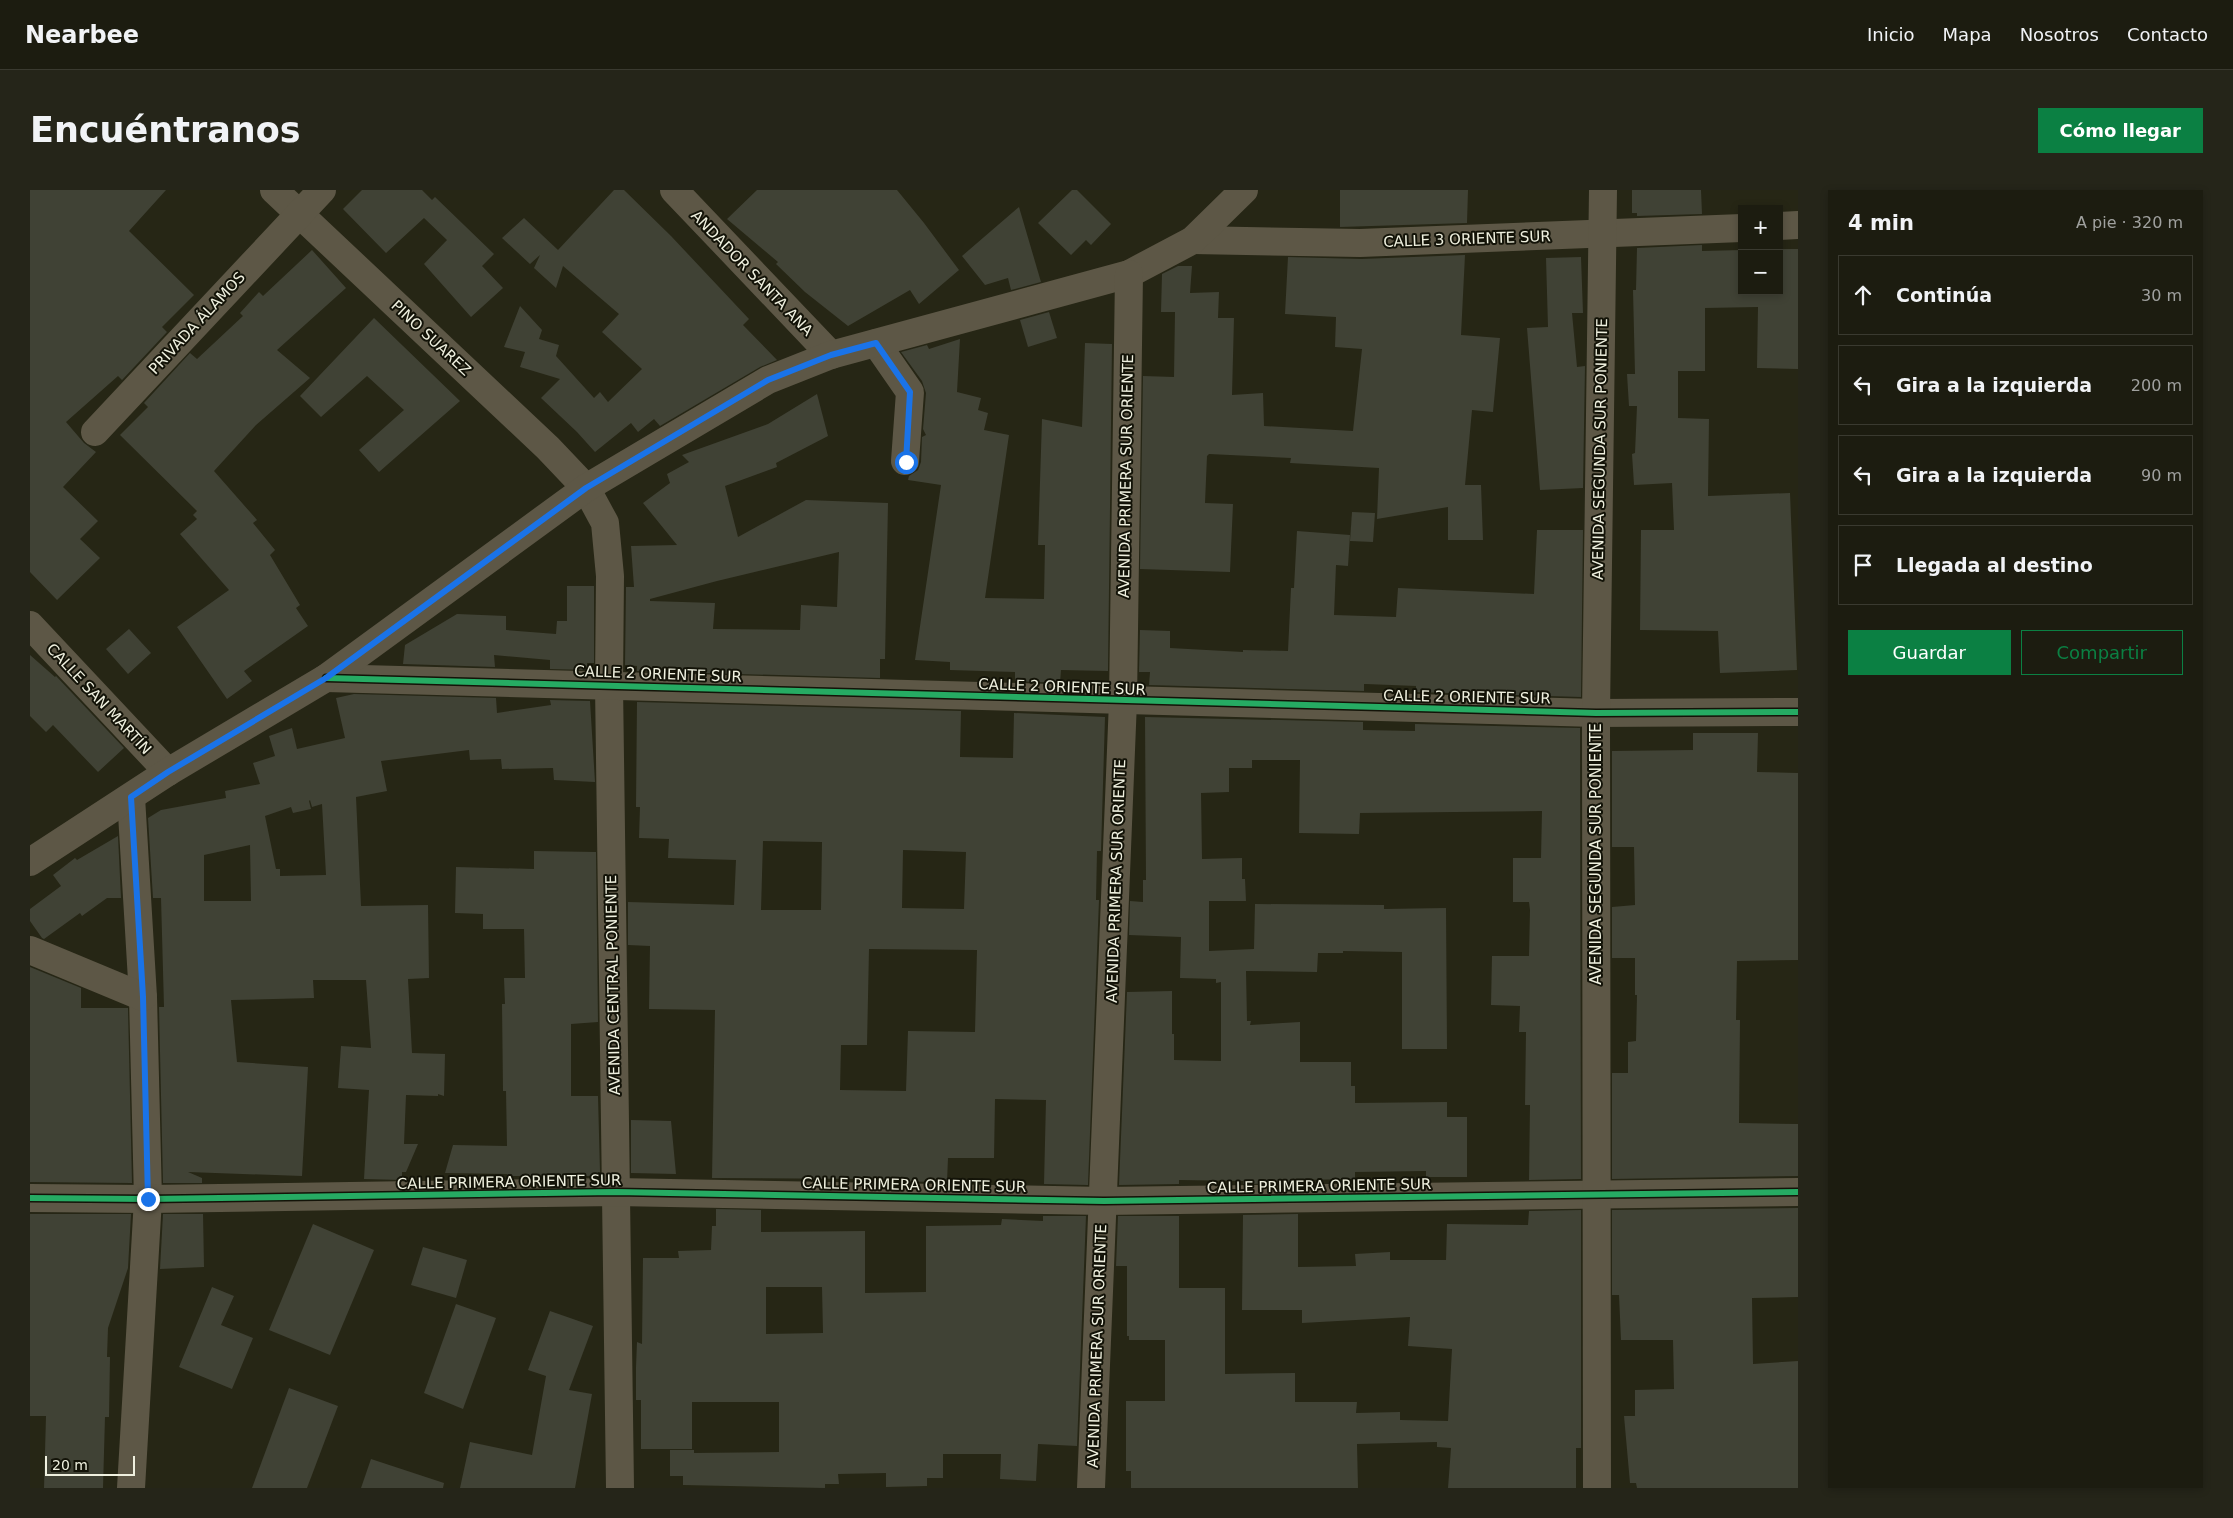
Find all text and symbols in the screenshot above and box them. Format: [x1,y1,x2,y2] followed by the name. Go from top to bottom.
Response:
[25,21,139,49] text: Nearbee
[1867,24,1915,45] text: Inicio
[1943,24,1992,45] text: Mapa
[2020,24,2099,45] text: Nosotros
[2127,24,2208,45] text: Contacto
[2038,108,2203,153] button: Cómo llegar
[30,110,301,150] text: Encuéntranos
[1738,205,1783,295] map controls
[1738,205,1783,250] button: +
[687,206,817,340] street label: ANDADOR SANTA ANA
[1848,211,1914,235] text: 4 min
[2076,213,2183,232] text: A pie · 320 m
[1383,227,1551,251] street label: CALLE 3 ORIENTE SUR
[1738,250,1783,295] button: −
[144,267,249,378] street label: PRIVADA ÁLAMOS
[1849,281,1877,309] icon: ahead
[1896,284,1992,306] text: Continúa
[2141,286,2182,305] text: 30 m
[387,297,475,379] street label: PINO SUAREZ
[1589,318,1611,580] street label: AVENIDA SEGUNDA SUR PONIENTE
[1115,354,1137,598] street label: AVENIDA PRIMERA SUR ORIENTE
[1849,371,1877,399] icon: left
[1896,374,2092,396] text: Gira a la izquierda
[2131,376,2182,395] text: 200 m
[895,451,918,474] route start
[1849,461,1877,489] icon: left
[1896,464,2092,486] text: Gira a la izquierda
[2141,466,2182,485] text: 90 m
[1849,551,1877,579] icon: arrive
[1896,554,2093,576] text: Llegada al destino
[1848,630,2011,675] button: Guardar
[2021,630,2183,675] button: Compartir
[43,639,156,758] street label: CALLE SAN MARTÍN
[574,662,742,686] street label: CALLE 2 ORIENTE SUR
[978,675,1146,699] street label: CALLE 2 ORIENTE SUR
[1383,687,1551,707] street label: CALLE 2 ORIENTE SUR
[1587,723,1605,985] street label: AVENIDA SEGUNDA SUR PONIENTE
[1103,759,1129,1003] street label: AVENIDA PRIMERA SUR ORIENTE
[602,875,624,1095] street label: AVENIDA CENTRAL PONIENTE
[397,1171,621,1193] street label: CALLE PRIMERA ORIENTE SUR
[802,1174,1026,1196] street label: CALLE PRIMERA ORIENTE SUR
[1207,1175,1431,1197] street label: CALLE PRIMERA ORIENTE SUR
[137,1188,160,1211] route end
[1084,1224,1110,1468] street label: AVENIDA PRIMERA SUR ORIENTE
[45,1453,135,1476] scale bar
[52,1457,88,1473] text: 20 m

